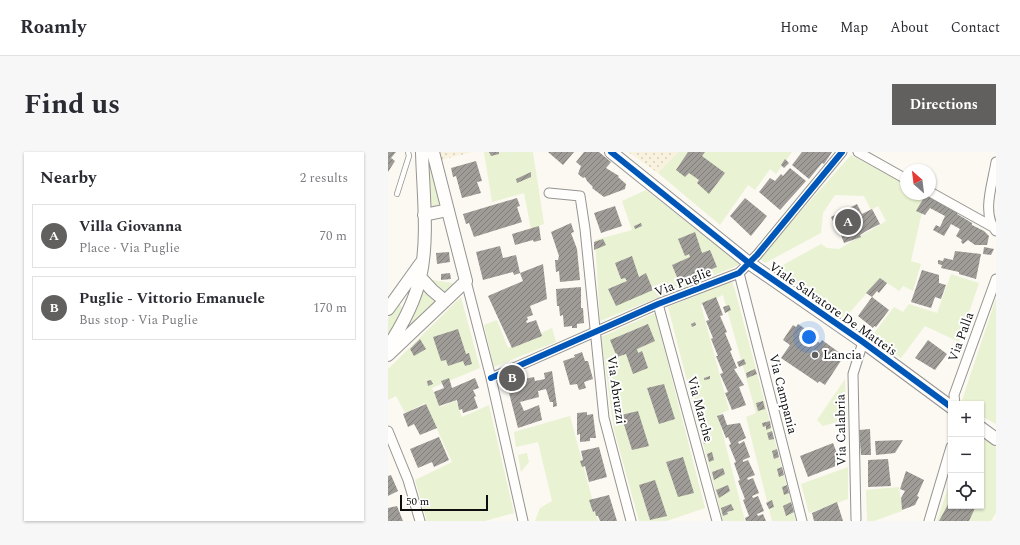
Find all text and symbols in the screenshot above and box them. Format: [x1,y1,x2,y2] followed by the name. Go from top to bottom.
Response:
[20,13,86,42] text: Roamly
[780,17,818,38] text: Home
[840,17,868,38] text: Map
[890,17,929,38] text: About
[951,17,1000,38] text: Contact
[24,83,120,126] text: Find us
[892,84,996,125] button: Directions
[900,164,936,200] north arrow
[40,165,96,191] text: Nearby
[300,168,348,188] text: 2 results
[835,207,861,237] pin: A
[79,215,182,238] text: Villa Giovanna
[49,226,59,246] text: A
[320,226,347,246] text: 70 m
[79,238,180,258] text: Place · Via Puglie
[765,257,901,361] street label: Viale Salvatore De Matteis
[651,262,715,302] street label: Via Puglie
[79,287,265,310] text: Puglie - Vittorio Emanuele
[49,298,59,318] text: B
[313,298,347,318] text: 170 m
[943,309,979,365] street label: Via Palla
[79,310,198,330] text: Bus stop · Via Puglie
[799,327,819,347] your location
[823,345,862,365] place label: Lancia
[810,350,820,360] marker: Lancia
[763,352,803,437] street label: Via Campania
[601,354,631,426] street label: Via Abruzzi
[499,363,525,393] pin: B
[682,374,718,444] street label: Via Marche
[830,393,852,466] street label: Via Calabria
[948,401,984,509] map controls
[948,401,984,437] button: +
[948,437,984,473] button: −
[948,473,984,509] button: locate
[400,493,488,512] scale bar
[406,493,429,510] text: 50 m

